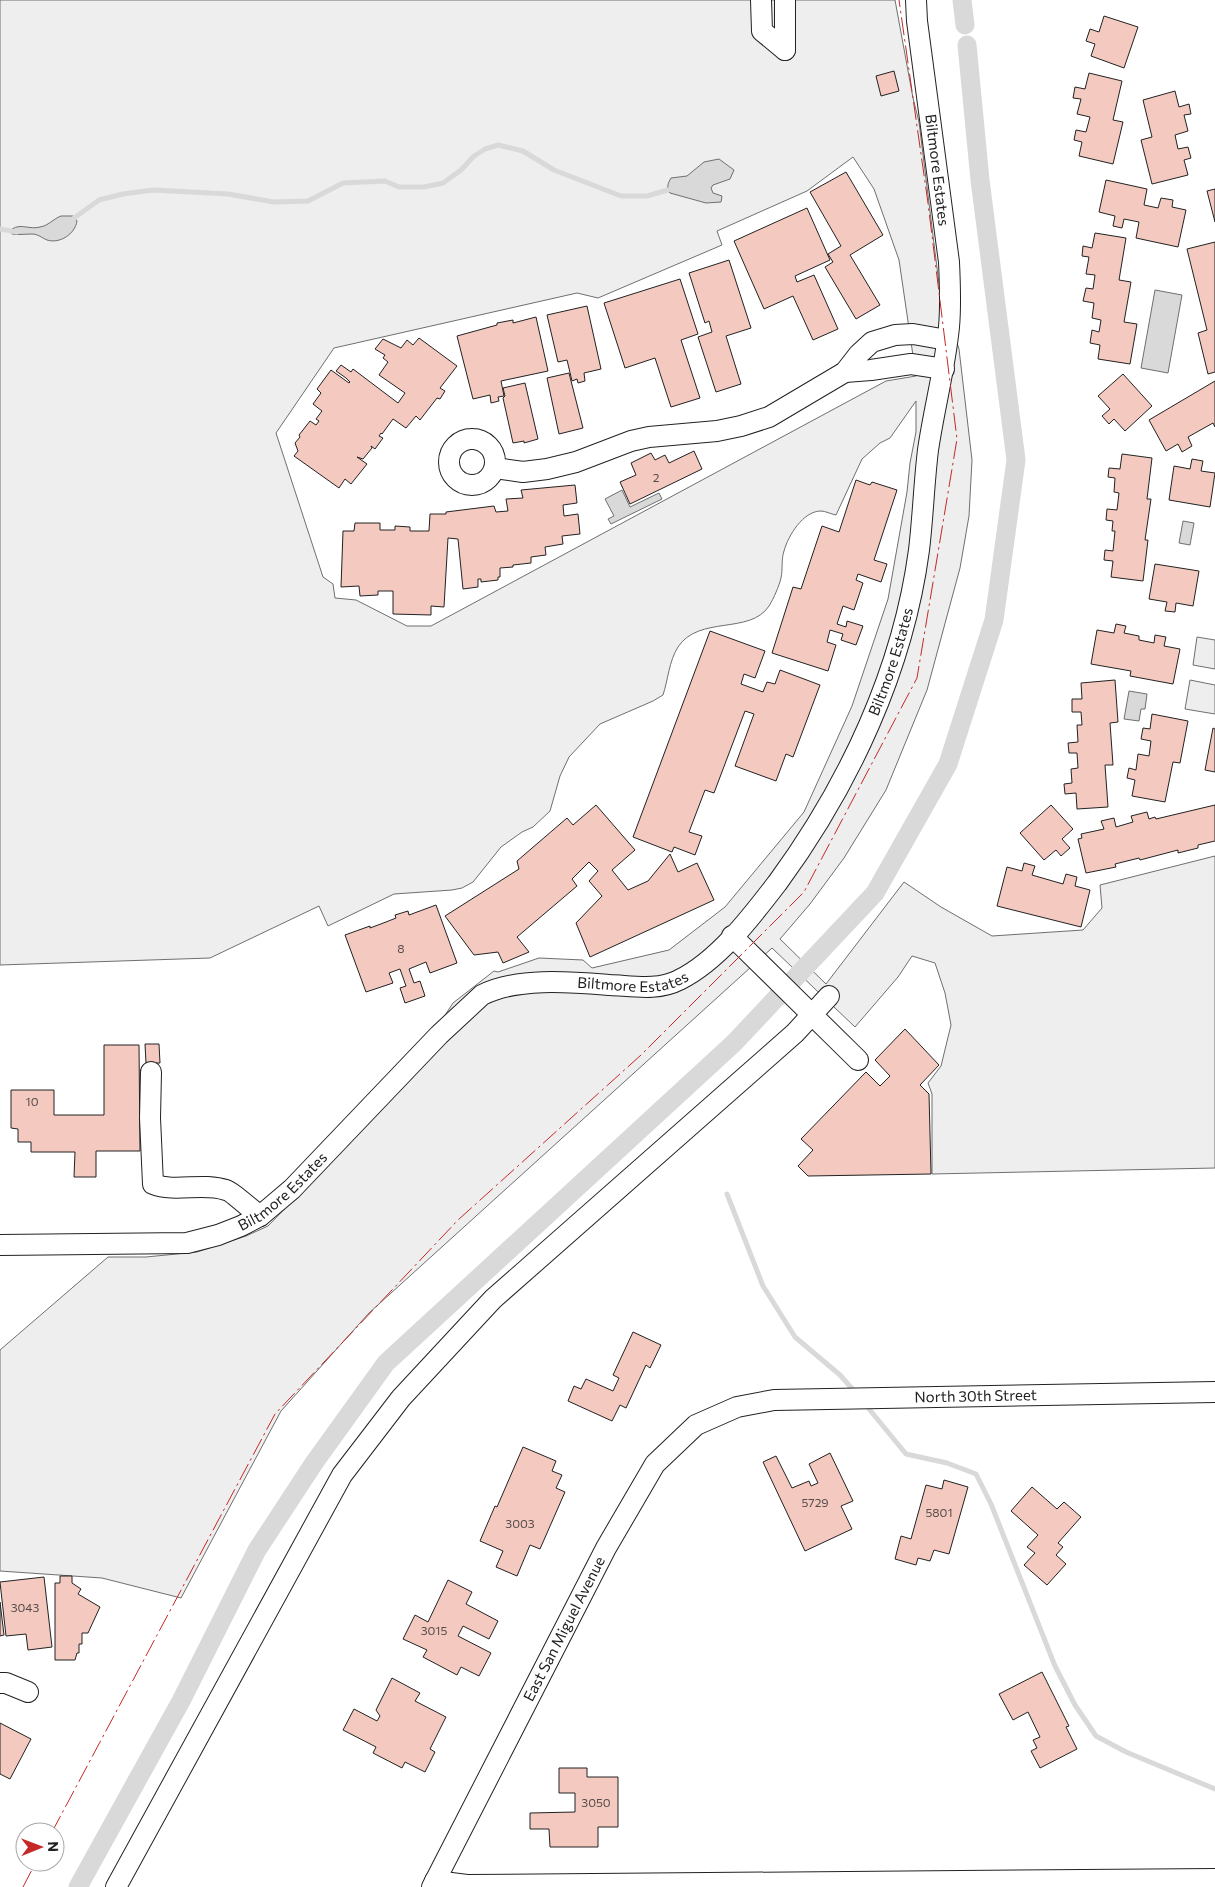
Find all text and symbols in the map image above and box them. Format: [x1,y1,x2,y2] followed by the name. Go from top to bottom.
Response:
[922,113,954,227] street label: Biltmore Estates
[653,470,660,484] house number: 2
[864,606,916,718] street label: Biltmore Estates
[397,941,405,955] house number: 8
[577,967,691,995] street label: Biltmore Estates
[26,1094,39,1108] house number: 10
[235,1148,331,1234] street label: Biltmore Estates
[914,1385,1037,1405] street label: North 30th Street
[801,1495,829,1509] house number: 5729
[925,1505,953,1519] house number: 5801
[505,1516,535,1530] house number: 3003
[519,1553,608,1704] street label: East San Miguel Avenue
[11,1600,40,1614] house number: 3043
[421,1623,447,1637] house number: 3015
[581,1795,611,1809] house number: 3050
[15,1822,65,1872] north arrow
[45,1841,62,1852] text: N

